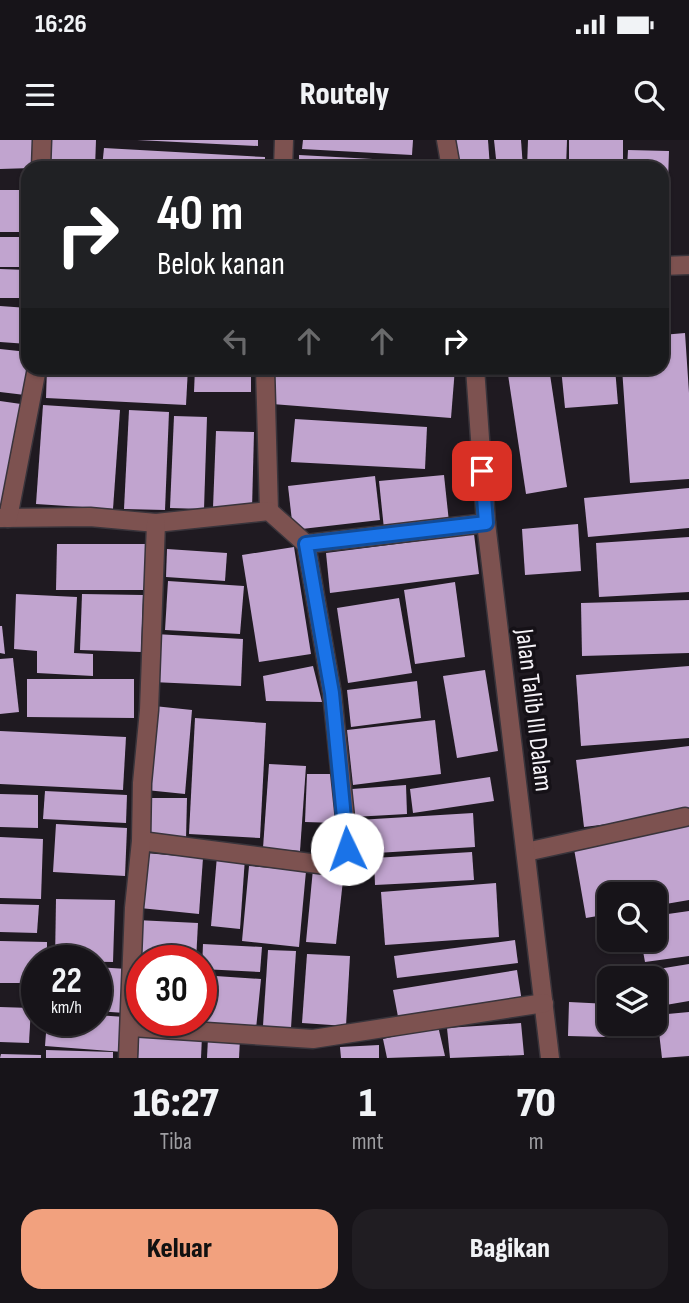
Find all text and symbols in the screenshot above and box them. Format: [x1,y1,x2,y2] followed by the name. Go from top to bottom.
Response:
[35,9,87,40] text: 16:26
[300,75,389,114] text: Routely
[21,76,59,114] icon: menu
[630,76,668,114] icon: search
[157,185,243,244] text: 40 m
[42,189,133,280] icon: right
[157,245,285,284] text: Belok kanan
[217,322,255,360] icon: left
[290,322,328,360] icon: ahead
[363,322,401,360] icon: ahead
[436,322,474,360] icon: right
[452,441,512,501] pin
[463,452,501,490] icon: arrive
[508,626,559,793] street label: Jalan Talib III Dalam
[310,812,384,886] position arrow
[597,882,667,1036] map controls
[597,882,667,952] button: search
[126,945,217,1036] speed limit sign: 30
[51,960,82,1003] text: 22
[597,966,667,1036] button: layers
[51,997,82,1018] text: km/h
[133,1078,219,1129] text: 16:27
[359,1078,376,1129] text: 1
[517,1078,556,1129] text: 70
[160,1128,192,1156] text: Tiba
[352,1128,383,1156] text: mnt
[529,1128,544,1156] text: m
[21,1209,338,1289] button: Keluar
[352,1209,668,1289] button: Bagikan

